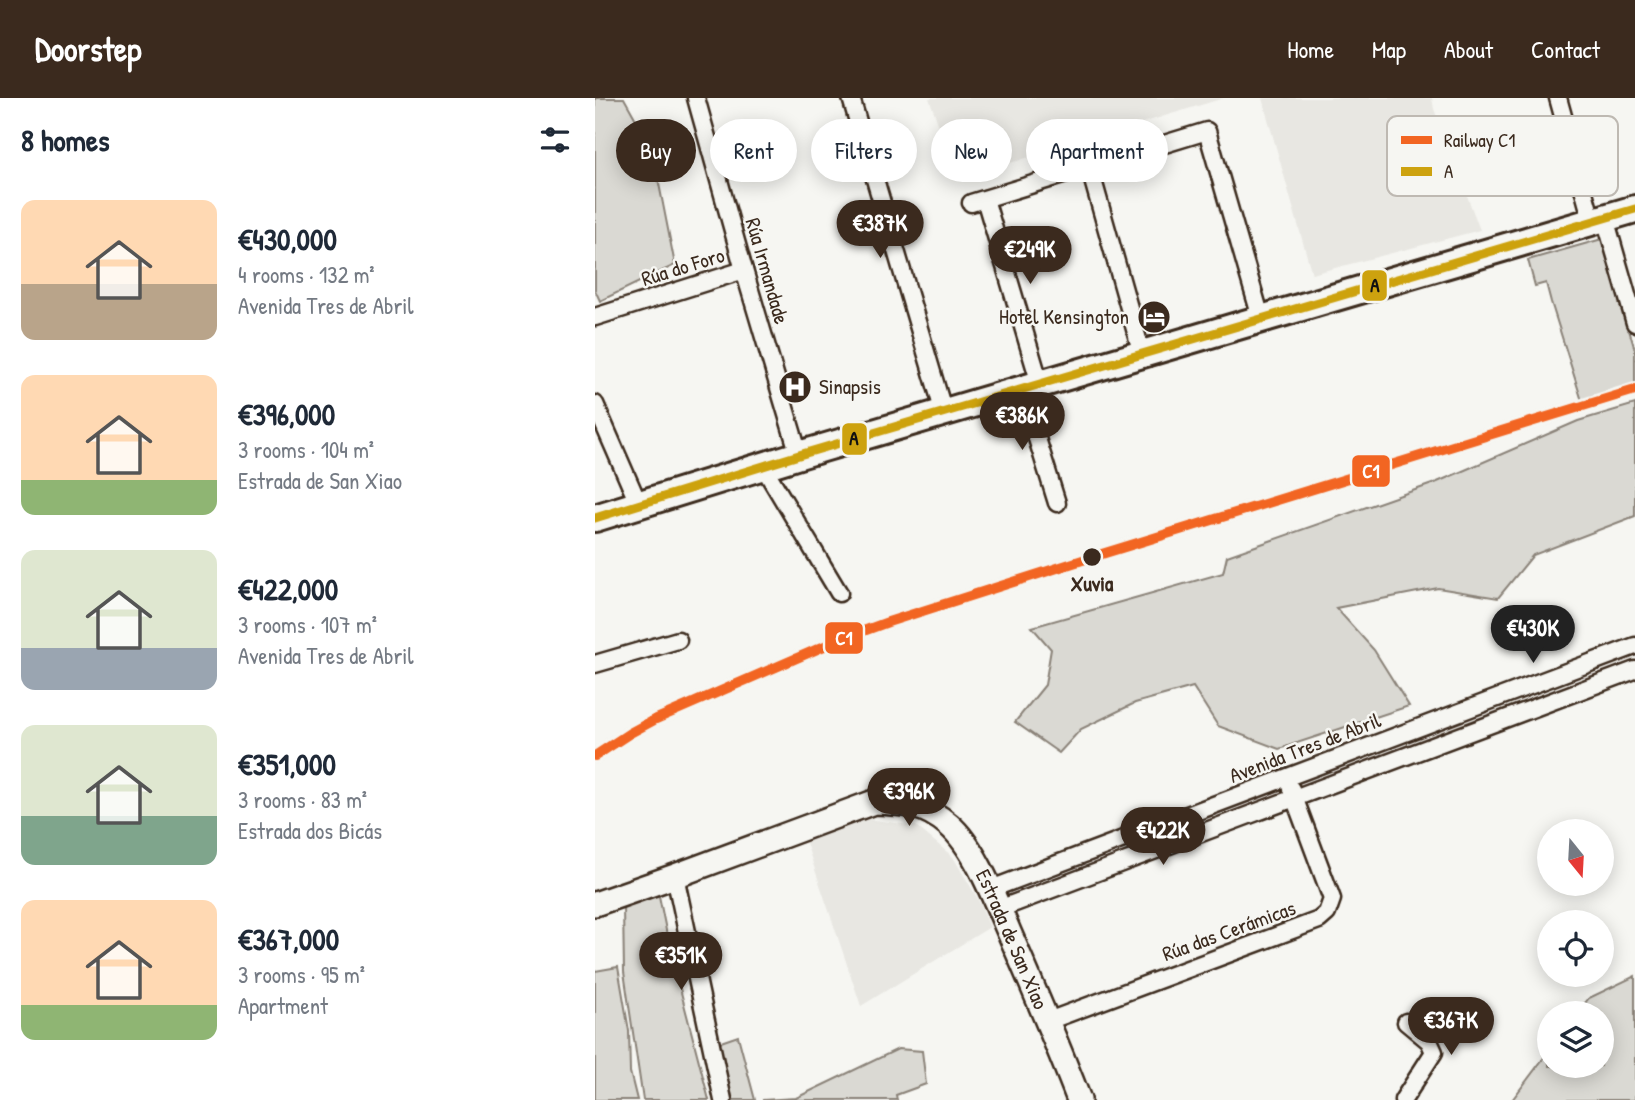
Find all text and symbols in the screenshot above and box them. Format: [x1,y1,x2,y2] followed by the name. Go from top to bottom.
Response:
[35,27,141,71] text: Doorstep
[1287,33,1334,65] text: Home
[1372,33,1406,65] text: Map
[1444,33,1493,65] text: About
[1531,33,1600,65] text: Contact
[1387,116,1618,196] legend
[616,119,696,182] chip: Buy
[710,119,797,182] chip: Rent
[811,119,917,182] chip: Filters
[931,119,1012,182] chip: New
[1026,119,1168,182] chip: Apartment
[21,120,109,160] text: 8 homes
[536,121,574,159] icon: filters
[1444,127,1515,153] text: Railway C1
[1444,158,1453,184] text: A
[831,200,929,260] pin: €387K
[853,207,907,238] text: €387K
[739,214,796,327] street label: Rúa Irmandade
[238,219,337,259] text: €430,000
[981,226,1079,286] pin: €249K
[77,228,161,312] icon: home
[1005,233,1055,264] text: €249K
[638,240,728,293] street label: Rúa do Foro
[238,259,375,290] text: 4 rooms · 132 m²
[1361,269,1388,302] line badge: A
[1370,272,1380,298] text: A
[238,290,414,321] text: Avenida Tres de Abril
[1135,298,1173,336] hotel icon: Hotel Kensington
[999,302,1129,331] place label: Hotel Kensington
[776,368,814,406] hospital icon: Sinapsis
[819,372,881,401] place label: Sinapsis
[973,392,1071,452] pin: €386K
[238,394,335,434] text: €396,000
[996,399,1048,430] text: €386K
[77,403,161,487] icon: home
[841,422,868,456] line badge: A
[849,425,859,451] text: A
[238,434,374,465] text: 3 rooms · 104 m²
[1351,454,1391,488] line badge: C1
[1362,458,1380,484] text: C1
[238,465,402,496] text: Estrada de San Xiao
[1081,546,1103,568] marker: Xuvia
[238,569,338,609] text: €422,000
[1071,569,1114,598] place label: Xuvia
[77,578,161,662] icon: home
[1484,606,1582,665] pin: €430K
[238,609,377,640] text: 3 rooms · 107 m²
[1507,612,1559,643] text: €430K
[824,621,864,655] line badge: C1
[835,625,853,651] text: C1
[238,640,414,671] text: Avenida Tres de Abril
[1225,705,1385,790] street label: Avenida Tres de Abril
[238,744,336,784] text: €351,000
[77,753,161,837] icon: home
[860,768,958,828] pin: €396K
[883,775,935,806] text: €396K
[238,784,367,815] text: 3 rooms · 83 m²
[1114,808,1212,867] pin: €422K
[1136,814,1190,845] text: €422K
[238,815,382,846] text: Estrada dos Bicás
[1537,819,1613,896] north arrow
[1537,819,1614,1078] map controls
[969,864,1056,1014] street label: Estrada de San Xiao
[1158,893,1300,968] street label: Rúa das Cerámicas
[1537,910,1614,987] button: locate
[238,919,339,959] text: €367,000
[77,928,161,1012] icon: home
[632,932,730,992] pin: €351K
[655,939,707,970] text: €351K
[238,959,365,990] text: 3 rooms · 95 m²
[238,990,328,1021] text: Apartment
[1402,998,1500,1057] pin: €367K
[1537,1001,1614,1078] button: layers
[1424,1004,1478,1035] text: €367K

